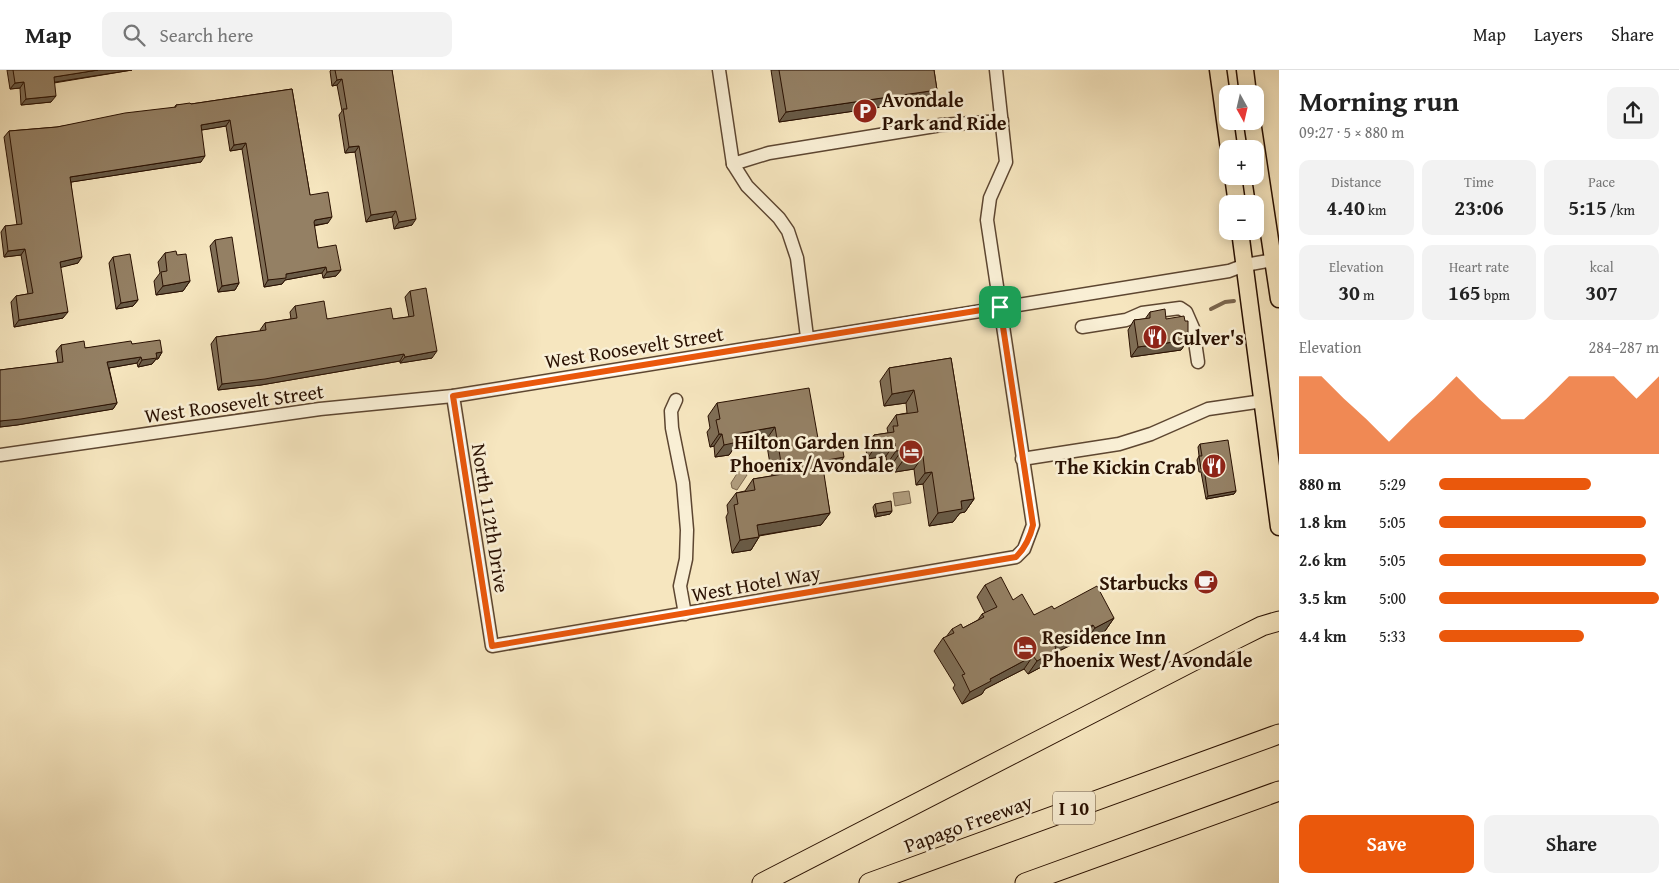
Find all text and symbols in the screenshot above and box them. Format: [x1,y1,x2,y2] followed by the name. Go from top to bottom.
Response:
[102,12,452,57] search box
[25,17,72,52] text: Map
[120,21,148,49] icon: search
[160,21,253,49] text: Search here
[1473,21,1506,48] text: Map
[1534,21,1583,48] text: Layers
[1611,21,1654,48] text: Share
[1299,80,1459,121] text: Morning run
[882,85,1007,137] place label: Avondale Park and Ride
[1219,85,1264,130] north arrow
[1219,85,1264,240] map controls
[1607,87,1659,139] button: share
[852,98,878,124] parking icon: Avondale Park and Ride
[1299,120,1404,144] text: 09:27 · 5 × 880 m
[1219,140,1264,185] button: +
[1331,172,1381,192] text: Distance
[1464,172,1494,192] text: Time
[1588,172,1615,192] text: Pace
[1326,192,1365,223] text: 4.40
[1454,192,1504,223] text: 23:06
[1568,192,1607,223] text: 5:15
[1219,195,1264,240] button: −
[1365,200,1386,220] text: km
[1607,200,1635,220] text: /km
[1329,257,1384,277] text: Elevation
[1449,257,1509,277] text: Heart rate
[1590,257,1614,277] text: kcal
[1338,277,1360,308] text: 30
[1448,277,1481,308] text: 165
[1585,277,1618,308] text: 307
[1360,285,1374,305] text: m
[1481,285,1510,305] text: bpm
[979,286,1021,328] pin
[986,293,1014,321] icon: arrive
[542,319,726,375] street label: West Roosevelt Street
[1172,323,1244,352] place label: Culver's
[1142,324,1168,350] restaurant icon: Culver's
[1299,335,1362,359] text: Elevation
[1589,335,1659,359] text: 284–287 m
[142,376,326,430] street label: West Roosevelt Street
[730,427,894,479] place label: Hilton Garden Inn Phoenix/Avondale
[898,439,924,465] hotel icon: Hilton Garden Inn Phoenix/Avondale
[465,441,517,595] street label: North 112th Drive
[1055,452,1196,481] place label: The Kickin Crab
[1201,453,1227,479] restaurant icon: The Kickin Crab
[1299,472,1341,496] text: 880 m
[1379,472,1406,496] text: 5:29
[1299,510,1346,534] text: 1.8 km
[1379,510,1406,534] text: 5:05
[1299,548,1346,572] text: 2.6 km
[1379,548,1406,572] text: 5:05
[689,557,823,609] street label: West Hotel Way
[1099,568,1188,597] place label: Starbucks
[1193,569,1219,595] cafe icon: Starbucks
[1299,586,1346,610] text: 3.5 km
[1379,586,1406,610] text: 5:00
[1042,622,1253,674] place label: Residence Inn Phoenix West/Avondale
[1299,624,1346,648] text: 4.4 km
[1379,624,1406,648] text: 5:33
[1012,635,1038,661] hotel icon: Residence Inn Phoenix West/Avondale
[900,786,1036,860] street label: Papago Freeway
[1053,791,1095,824] road number: I 10
[1299,815,1474,873] button: Save
[1484,815,1659,873] button: Share

